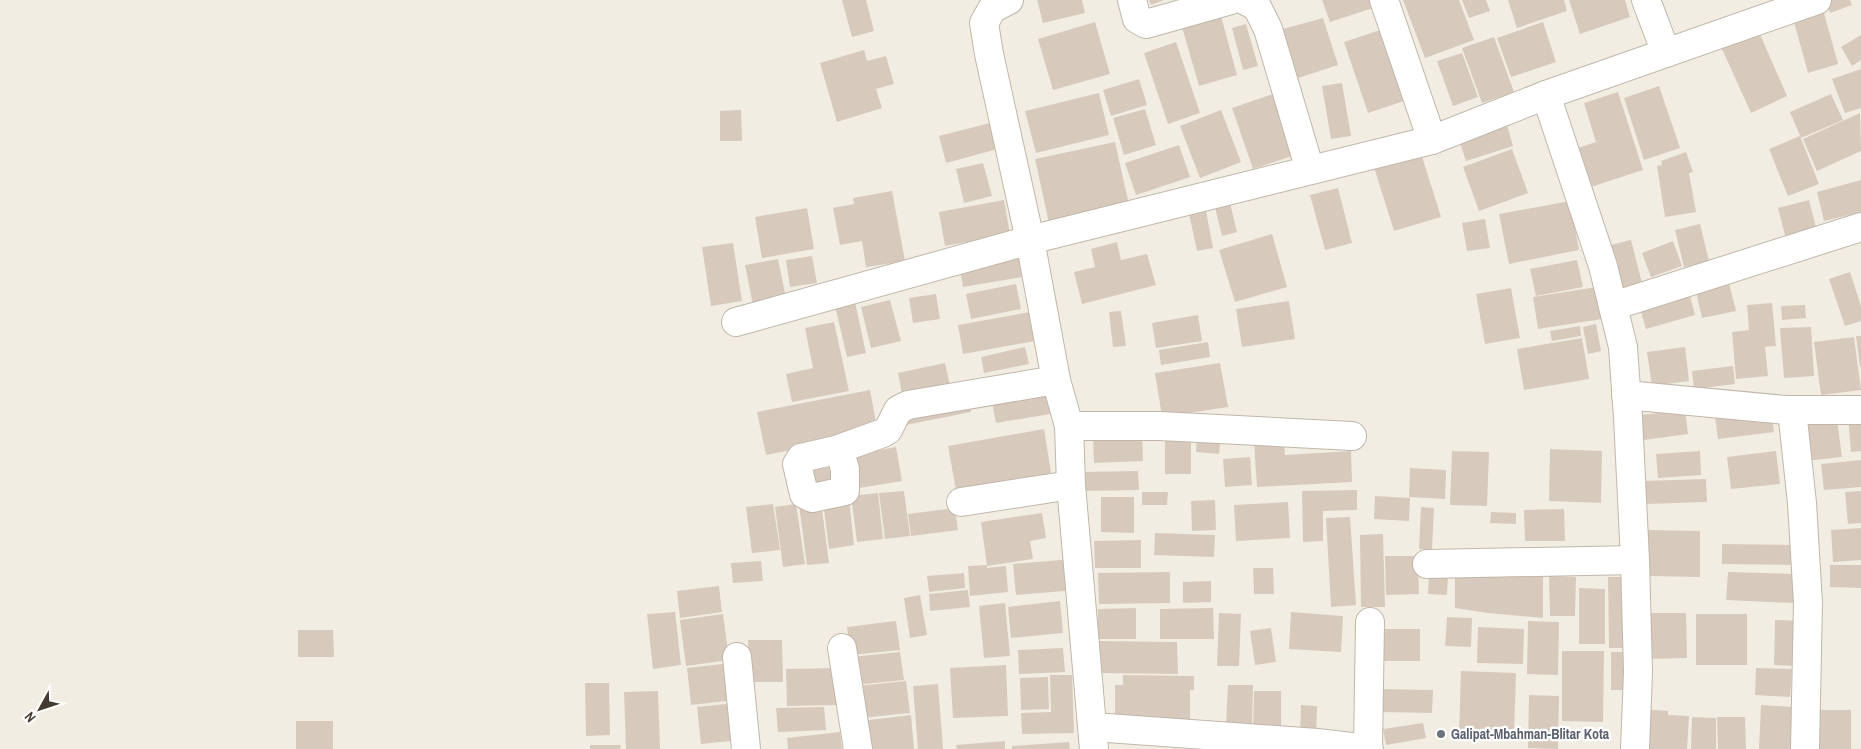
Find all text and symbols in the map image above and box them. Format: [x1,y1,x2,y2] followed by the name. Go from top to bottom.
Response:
[15,684,65,734] north arrow
[20,708,40,726] text: N
[1451,725,1610,743] place label: Galipat-Mbahman-Blitar Kota
[1435,728,1447,740] marker: Galipat-Mbahman-Blitar Kota

